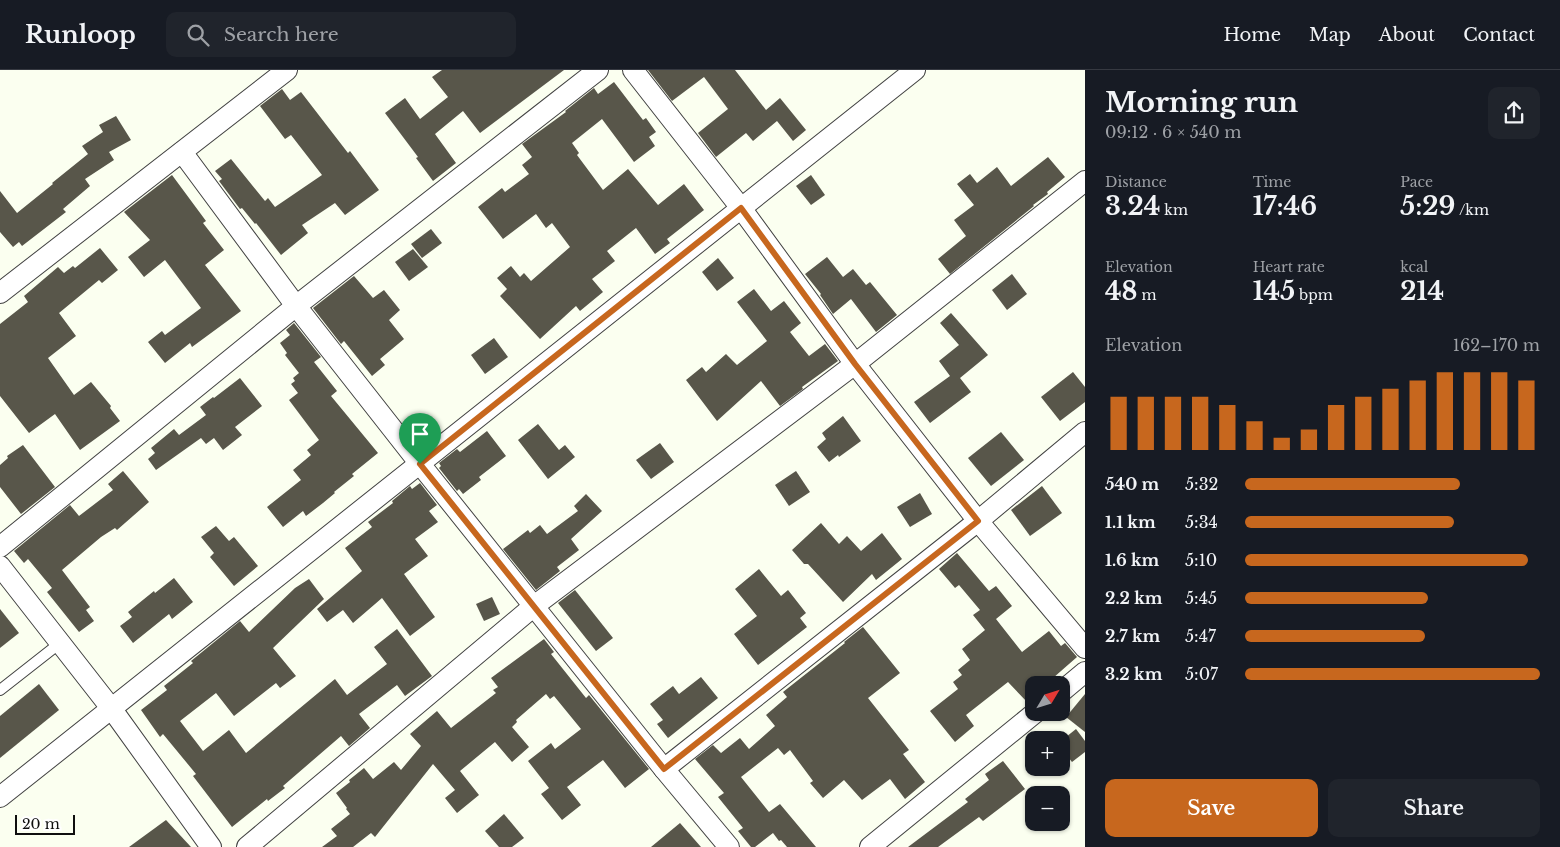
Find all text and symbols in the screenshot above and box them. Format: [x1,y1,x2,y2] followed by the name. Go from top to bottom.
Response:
[166,12,516,57] search box
[25,20,136,49] text: Runloop
[184,21,212,49] icon: search
[224,23,339,46] text: Search here
[1223,24,1281,46] text: Home
[1309,24,1351,46] text: Map
[1379,24,1435,46] text: About
[1463,24,1535,46] text: Contact
[1105,85,1298,120] text: Morning run
[1488,87,1540,139] button: share
[1105,122,1241,142] text: 09:12 · 6 × 540 m
[1105,173,1167,191] text: Distance
[1253,173,1291,191] text: Time
[1400,173,1433,191] text: Pace
[1105,191,1160,222] text: 3.24
[1253,191,1317,222] text: 17:46
[1400,191,1455,222] text: 5:29
[1160,201,1188,219] text: km
[1455,201,1489,219] text: /km
[1105,258,1173,276] text: Elevation
[1253,258,1325,276] text: Heart rate
[1400,258,1428,276] text: kcal
[1105,276,1137,307] text: 48
[1253,276,1295,307] text: 145
[1400,276,1444,307] text: 214
[1137,286,1157,304] text: m
[1295,286,1333,304] text: bpm
[1105,335,1182,355] text: Elevation
[1453,335,1540,355] text: 162–170 m
[399,413,441,464] pin
[406,420,434,448] icon: arrive
[1105,474,1159,494] text: 540 m
[1185,474,1218,494] text: 5:32
[1105,512,1156,532] text: 1.1 km
[1185,512,1218,532] text: 5:34
[1105,550,1159,570] text: 1.6 km
[1185,550,1217,570] text: 5:10
[1105,588,1163,608] text: 2.2 km
[1185,588,1217,608] text: 5:45
[1105,626,1160,646] text: 2.7 km
[1185,626,1216,646] text: 5:47
[1105,664,1162,684] text: 3.2 km
[1185,664,1218,684] text: 5:07
[1025,676,1070,721] north arrow
[1025,676,1070,831] map controls
[1025,731,1070,776] button: +
[1105,779,1318,837] button: Save
[1328,779,1540,837] button: Share
[1025,786,1070,831] button: −
[15,812,75,835] scale bar
[22,815,60,833] text: 20 m

